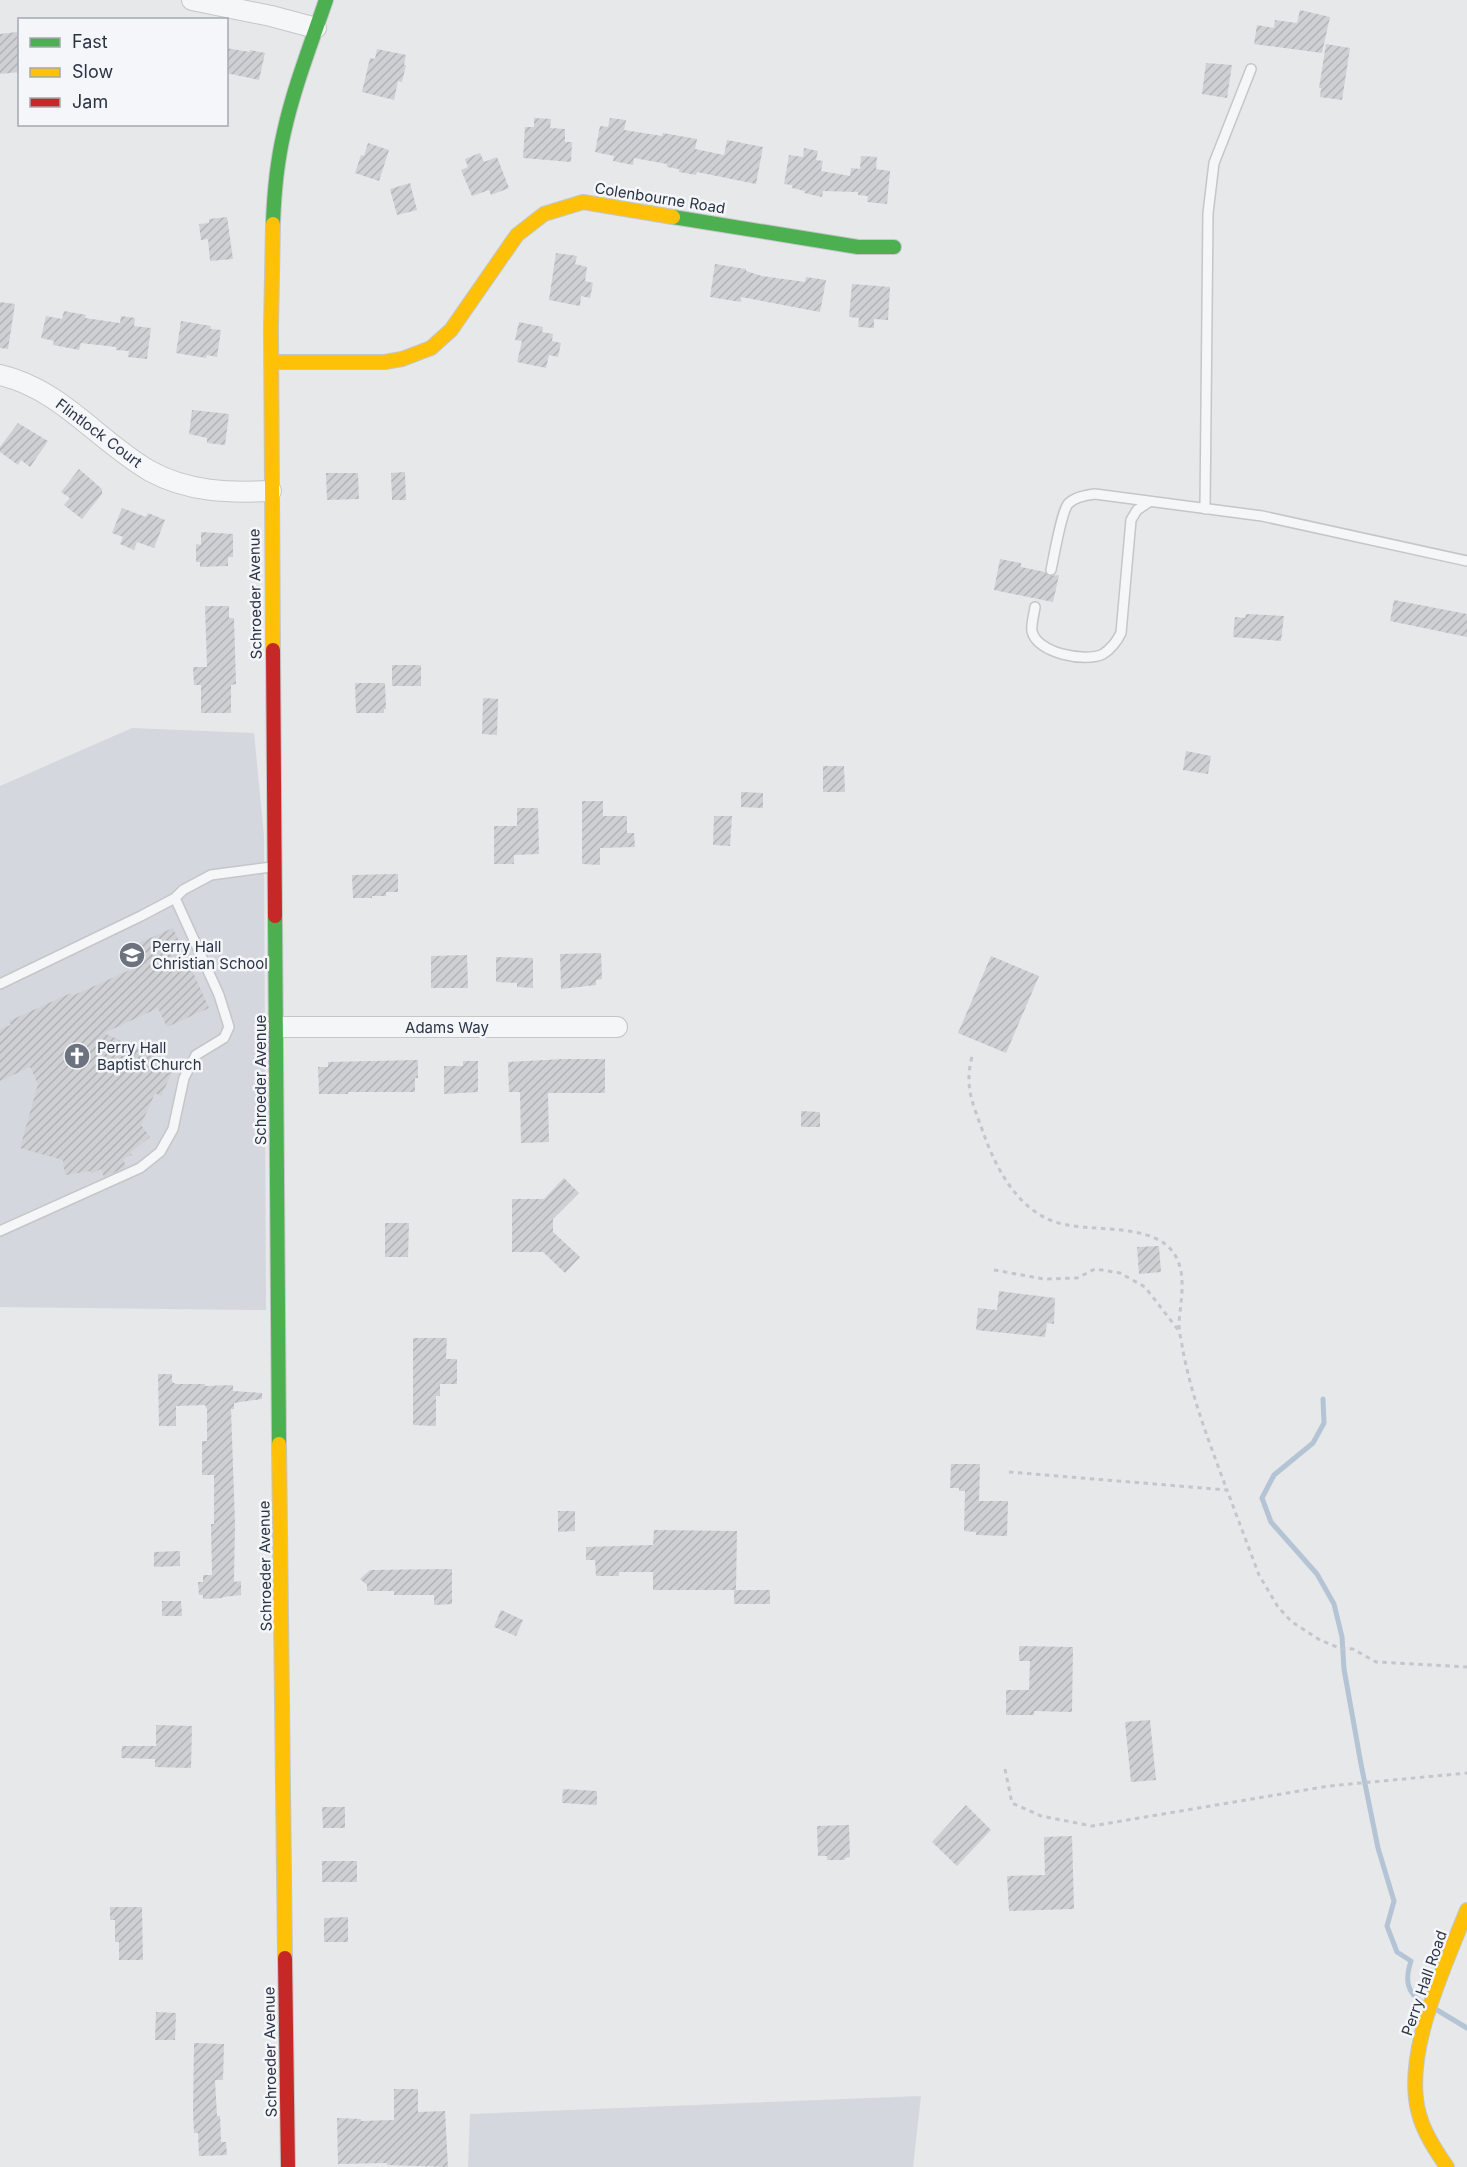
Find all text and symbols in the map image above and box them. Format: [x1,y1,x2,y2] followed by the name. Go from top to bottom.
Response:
[18,18,228,126] legend
[72,31,108,52] text: Fast
[72,61,113,82] text: Slow
[72,91,108,112] text: Jam
[593,178,727,218] street label: Colenbourne Road
[52,394,146,472] street label: Flintlock Court
[244,529,266,659] street label: Schroeder Avenue
[152,937,268,973] place label: Perry Hall Christian School
[117,940,147,970] school or university icon: Perry Hall Christian School
[251,1015,270,1145] street label: Schroeder Avenue
[405,1018,490,1037] street label: Adams Way
[97,1038,202,1074] place label: Perry Hall Baptist Church
[62,1041,92,1071] church icon: Perry Hall Baptist Church
[254,1501,276,1631] street label: Schroeder Avenue
[1397,1928,1451,2038] street label: Perry Hall Road
[259,1987,281,2117] street label: Schroeder Avenue

